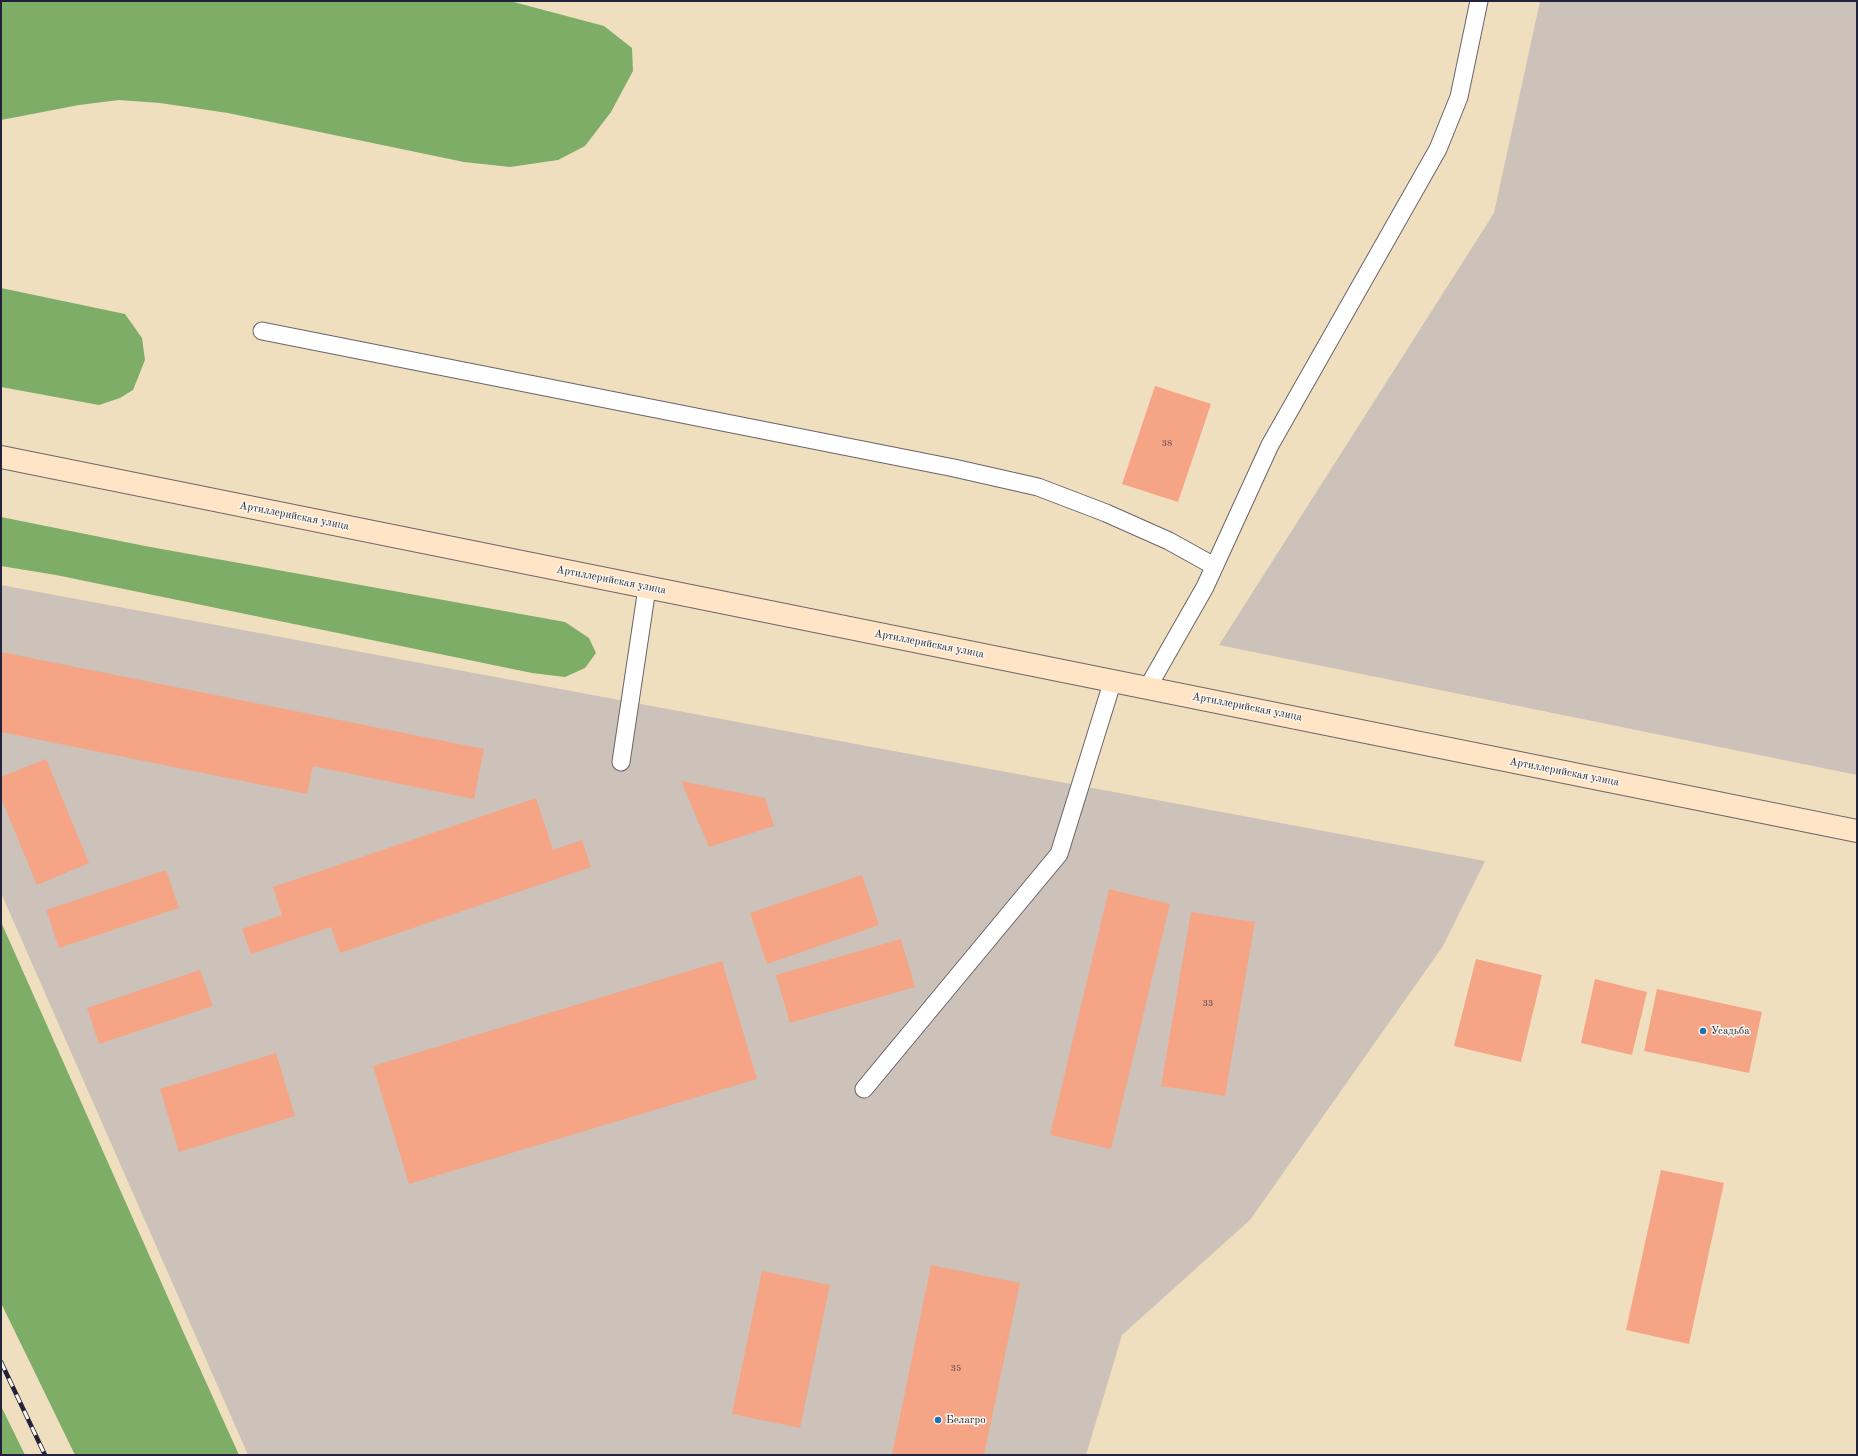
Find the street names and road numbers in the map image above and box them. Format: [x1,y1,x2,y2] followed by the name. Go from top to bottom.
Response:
[238,499,350,533] street label: Артиллерийская улица
[555,563,667,597] street label: Артиллерийская улица
[873,627,985,661] street label: Артиллерийская улица
[1191,690,1303,724] street label: Артиллерийская улица
[1508,755,1620,789] street label: Артиллерийская улица

